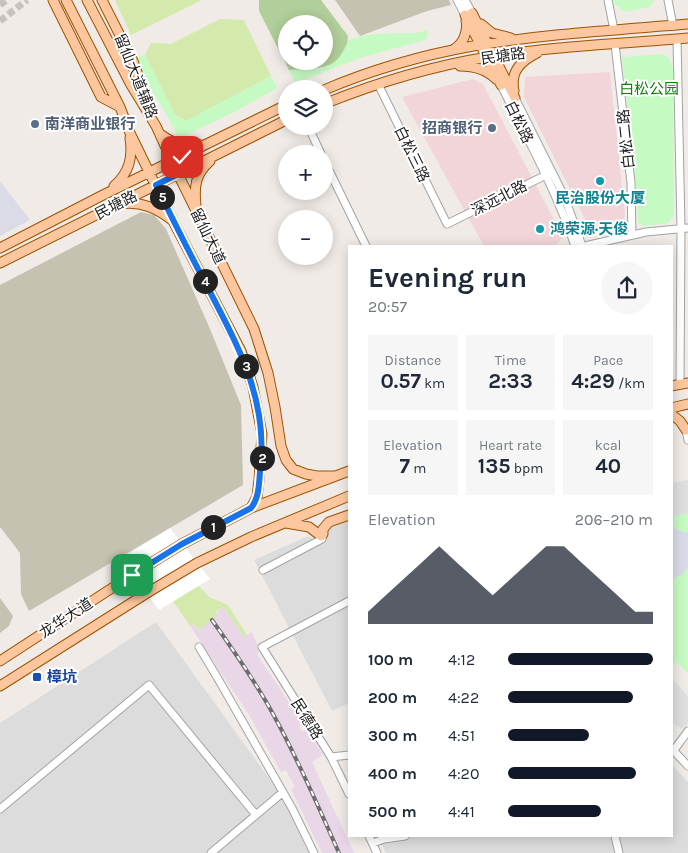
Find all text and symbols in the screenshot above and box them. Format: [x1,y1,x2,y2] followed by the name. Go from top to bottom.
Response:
[278,15,333,265] map controls
[278,15,333,70] button: locate
[111,31,161,121] street label: 留仙大道辅路
[479,44,527,68] street label: 民塘路
[278,80,333,135] button: layers
[619,80,679,98] park label: 白松公园
[501,98,537,146] street label: 白松路
[614,108,638,170] street label: 白松二路
[45,115,135,133] place label: 南洋商业银行
[29,118,41,130] marker: 南洋商业银行
[422,119,482,137] place label: 招商银行
[486,122,498,134] marker: 招商银行
[391,123,433,185] street label: 白松三路
[161,136,203,178] pin
[168,143,196,171] icon: check
[278,145,333,200] button: +
[594,175,606,187] marker: 民治股份大厦
[468,176,530,220] street label: 深远北路
[150,184,174,210] pin: 5
[92,187,140,223] street label: 民塘路
[158,189,167,206] text: 5
[555,189,645,207] place label: 民治股份大厦
[187,205,229,267] street label: 留仙大道
[278,210,333,265] button: −
[550,220,628,238] place label: 鸿荣源·天俊
[534,223,546,235] marker: 鸿荣源·天俊
[368,261,527,294] text: Evening run
[601,262,653,314] button: share
[192,268,218,294] pin: 4
[201,273,210,290] text: 4
[368,297,407,316] text: 20:57
[385,352,441,369] text: Distance
[495,352,526,369] text: Time
[593,352,623,369] text: Pace
[234,354,258,378] pin: 3
[242,358,251,375] text: 3
[380,369,421,393] text: 0.57
[488,369,533,393] text: 2:33
[571,369,615,393] text: 4:29
[421,375,445,392] text: km
[615,375,645,392] text: /km
[383,437,442,454] text: Elevation
[479,437,542,454] text: Heart rate
[595,437,622,454] text: kcal
[250,446,274,470] pin: 2
[258,450,267,467] text: 2
[399,454,410,478] text: 7
[478,454,510,478] text: 135
[595,454,621,478] text: 40
[410,460,426,477] text: m
[510,460,543,477] text: bpm
[368,510,436,529] text: Elevation
[575,510,653,529] text: 206–210 m
[200,514,226,540] pin: 1
[211,519,216,536] text: 1
[111,554,153,596] pin
[118,561,146,589] icon: arrive
[36,594,96,642] street label: 龙华大道
[368,650,413,669] text: 100 m
[448,650,475,669] text: 4:12
[47,668,77,686] place label: 樟坑
[31,671,43,683] marker: 樟坑
[368,688,417,707] text: 200 m
[448,688,479,707] text: 4:22
[287,695,327,743] street label: 民德路
[368,726,417,745] text: 300 m
[448,726,475,745] text: 4:51
[368,764,417,783] text: 400 m
[448,764,479,783] text: 4:20
[368,802,417,821] text: 500 m
[448,802,475,821] text: 4:41

